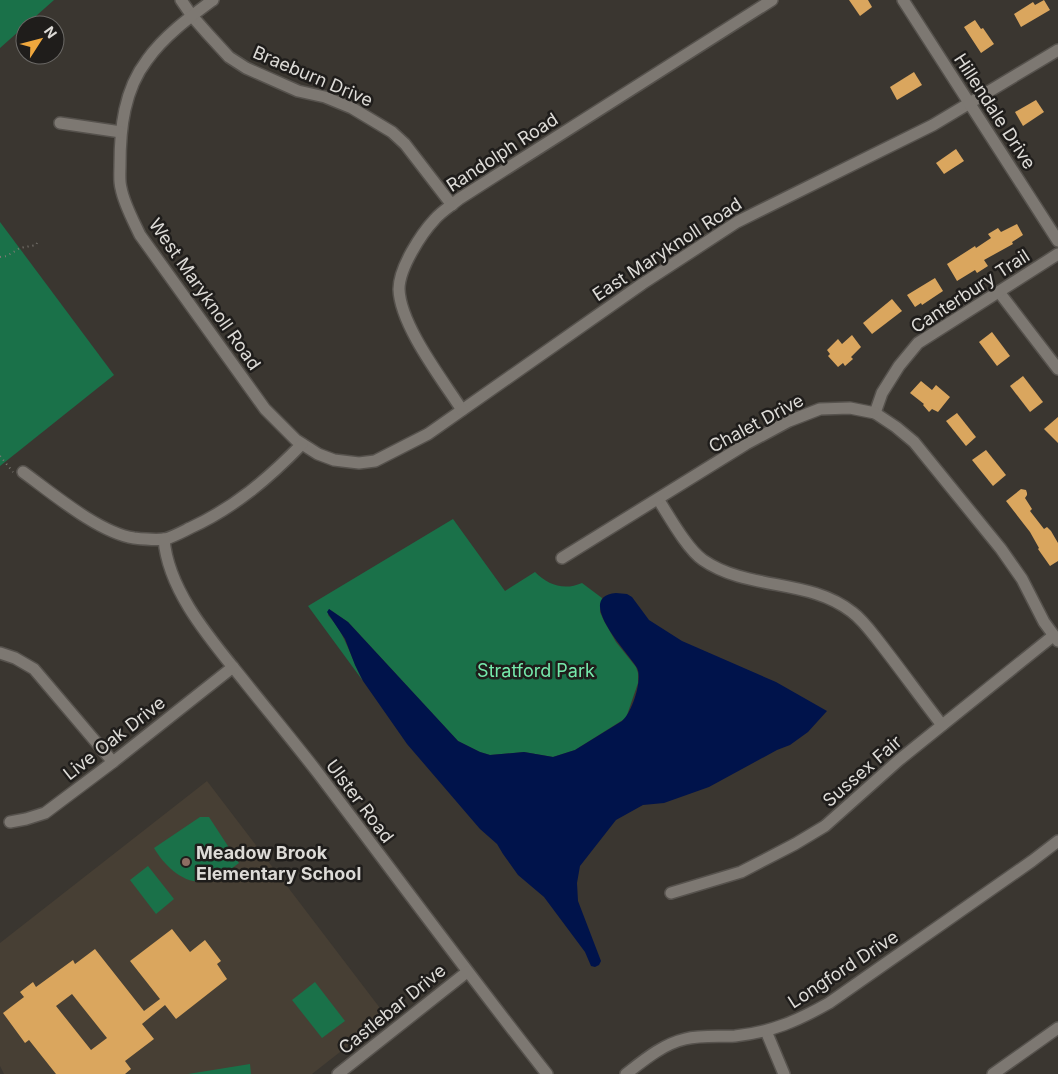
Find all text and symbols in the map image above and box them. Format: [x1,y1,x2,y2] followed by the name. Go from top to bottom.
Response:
[15,15,65,65] north arrow
[41,23,61,41] text: N
[250,41,376,111] street label: Braeburn Drive
[950,49,1040,173] street label: Hillendale Drive
[442,108,562,196] street label: Randolph Road
[589,193,745,305] street label: East Maryknoll Road
[145,214,265,374] street label: West Maryknoll Road
[907,245,1033,337] street label: Canterbury Trail
[705,389,807,457] street label: Chalet Drive
[477,660,595,681] park label: Stratford Park
[59,692,169,784] street label: Live Oak Drive
[818,731,906,811] street label: Sussex Fair
[322,755,398,847] street label: Ulster Road
[196,842,361,884] place label: Meadow Brook Elementary School
[180,856,192,868] marker: Meadow Brook Elementary School
[784,926,902,1012] street label: Longford Drive
[334,960,450,1058] street label: Castlebar Drive

